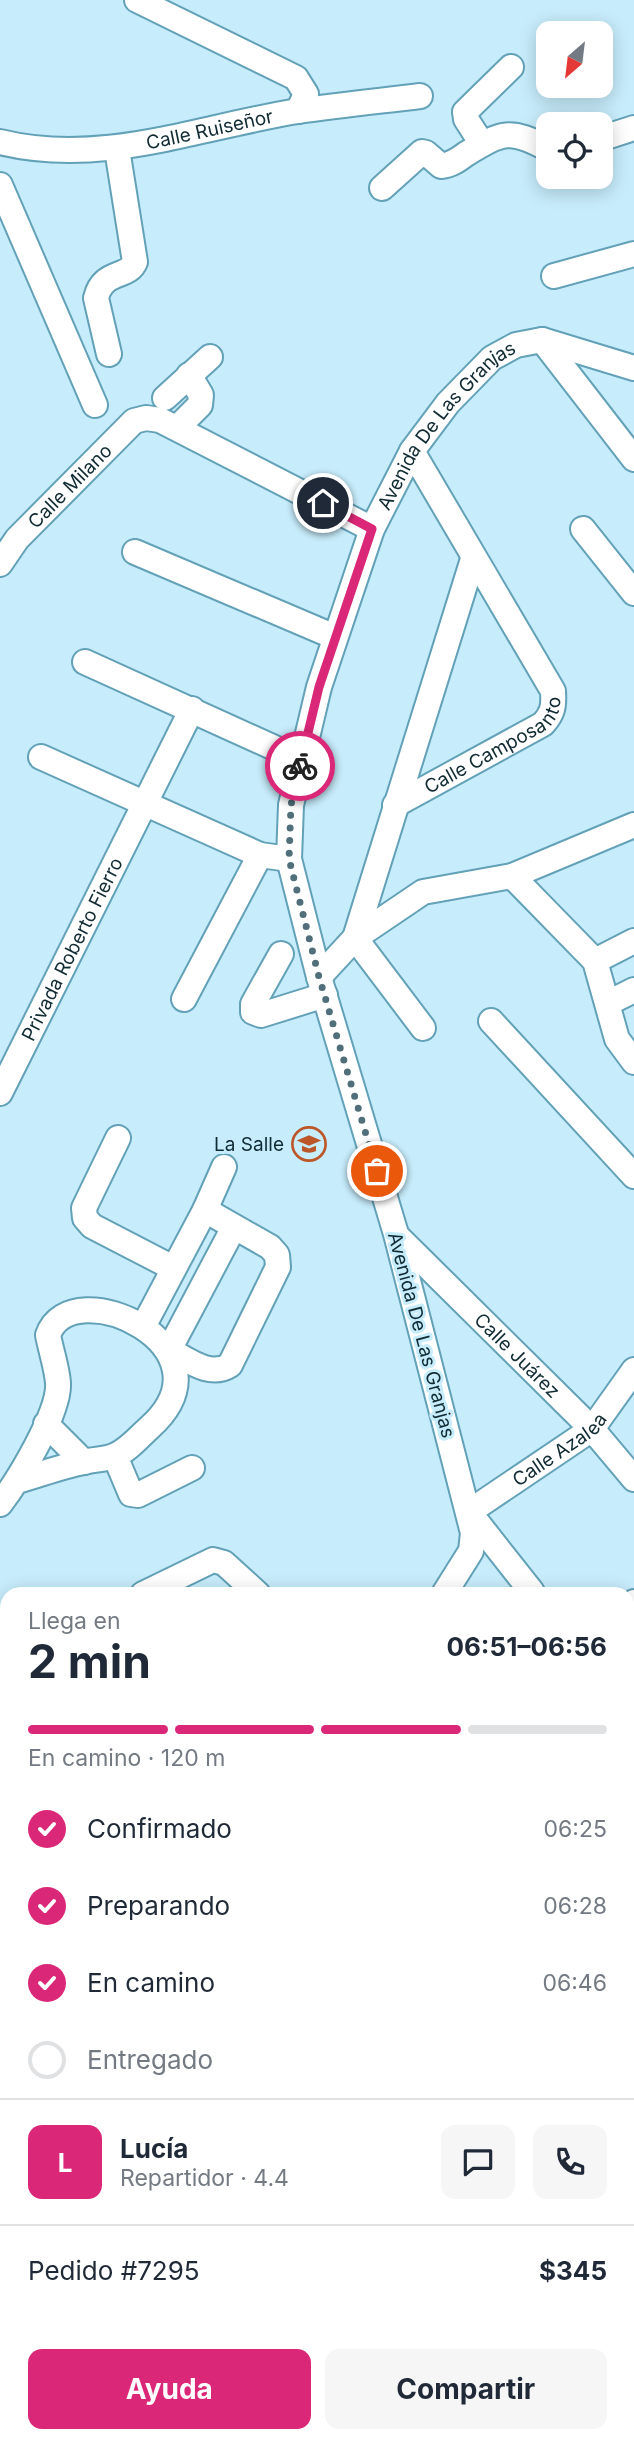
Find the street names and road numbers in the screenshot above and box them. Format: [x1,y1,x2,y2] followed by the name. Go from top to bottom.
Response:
[144,105,275,154] street label: Calle Ruiseñor
[373,336,520,514] street label: Avenida De Las Granjas
[23,439,117,533] street label: Calle Milano
[420,696,566,799] street label: Calle Camposanto
[17,854,128,1045] street label: Privada Roberto Fierro
[383,1230,460,1441] street label: Avenida De Las Granjas
[469,1308,565,1403] street label: Calle Juárez
[508,1409,612,1491] street label: Calle Azalea

